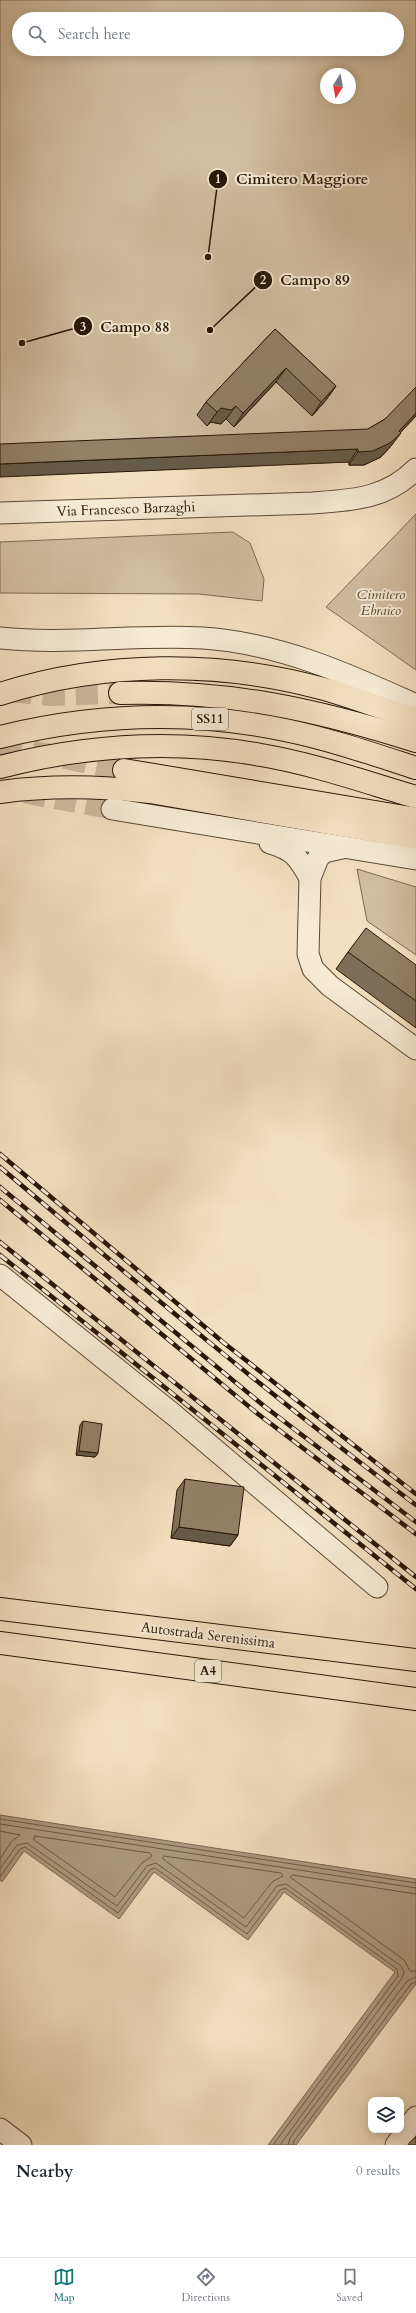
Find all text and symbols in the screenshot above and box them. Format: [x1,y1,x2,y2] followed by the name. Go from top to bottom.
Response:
[12,12,404,56] search box
[26,23,48,45] icon: search
[58,24,131,44] text: Search here
[320,68,356,104] north arrow
[208,165,376,192] callout: Cimitero Maggiore
[236,169,368,189] text: Cimitero Maggiore
[215,171,221,187] text: 1
[253,266,358,293] callout: Campo 89
[280,270,350,290] text: Campo 89
[260,272,266,288] text: 2
[73,313,178,340] callout: Campo 88
[100,317,170,337] text: Campo 88
[80,319,86,335] text: 3
[56,497,196,521] street label: Via Francesco Barzaghi
[357,585,406,620] park label: Cimitero Ebraico
[192,708,228,730] road number: SS11
[140,1617,276,1653] street label: Autostrada Serenissima
[195,1660,221,1682] road number: A4
[368,2097,404,2133] map controls
[368,2097,404,2133] button: layers
[16,2160,73,2183] text: Nearby
[356,2162,400,2180] text: 0 results
[53,2266,75,2305] tab: Map
[181,2266,230,2305] tab: Directions
[336,2266,363,2305] tab: Saved

